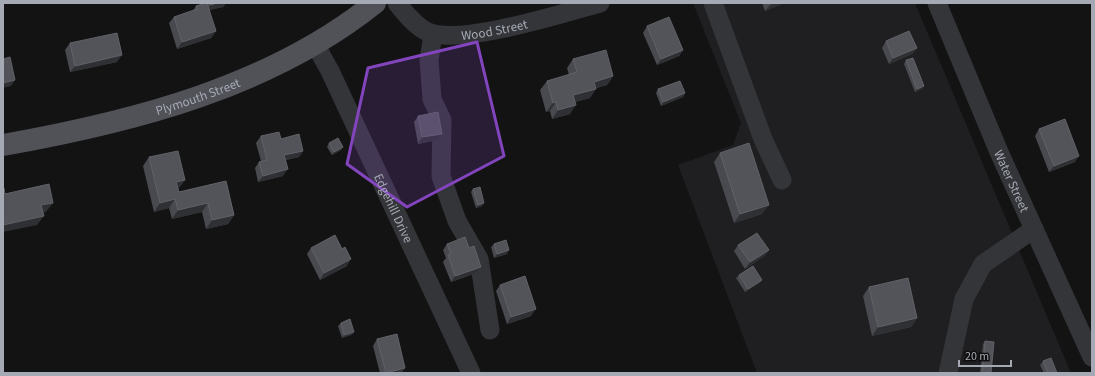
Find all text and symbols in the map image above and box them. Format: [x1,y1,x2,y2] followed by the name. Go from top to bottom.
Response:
[460,15,530,45] street label: Wood Street
[154,74,244,120] street label: Plymouth Street
[989,147,1033,216] street label: Water Street
[369,171,417,246] street label: Edgehill Drive
[959,342,1011,368] scale bar
[965,348,989,365] text: 20 m

